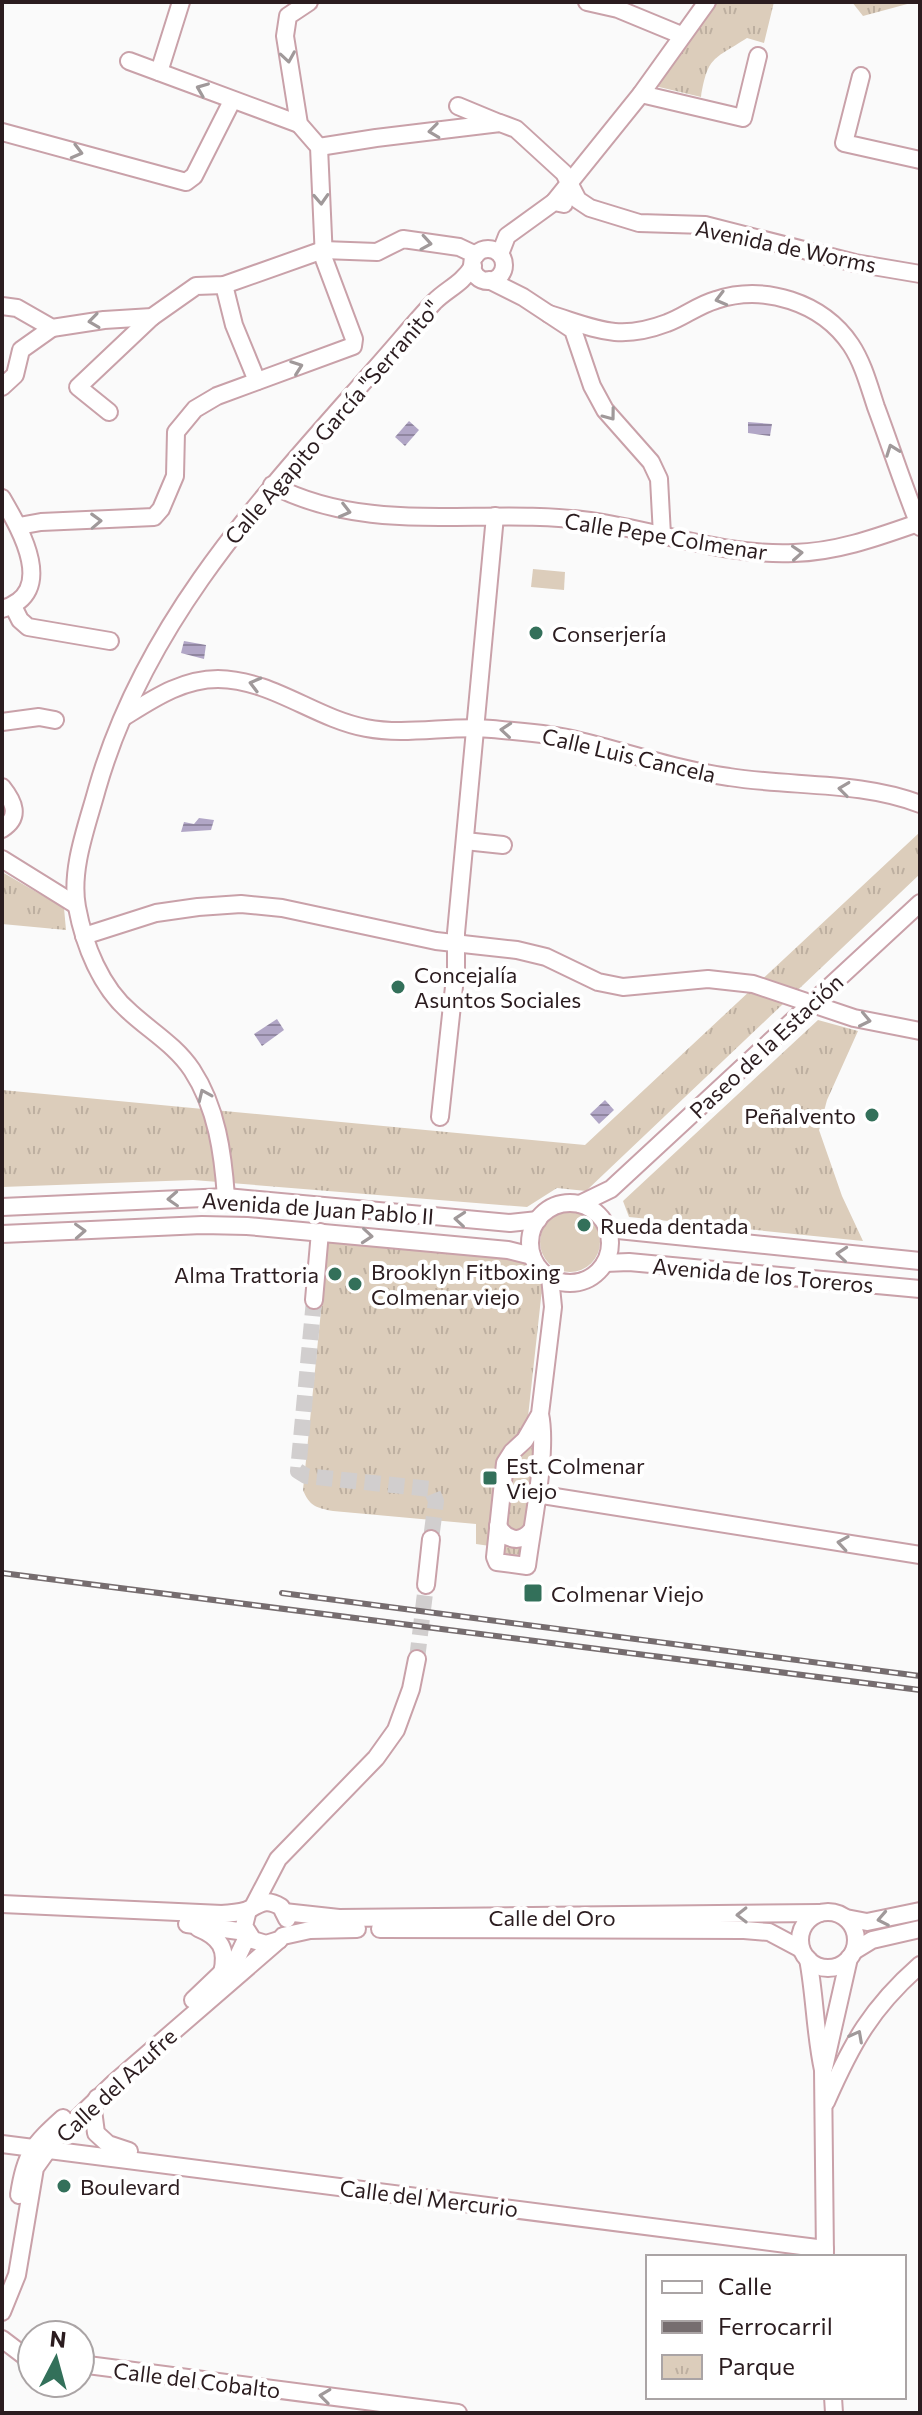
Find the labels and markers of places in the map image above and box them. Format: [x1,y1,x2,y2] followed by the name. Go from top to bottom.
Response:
[552,620,666,647] place label: Conserjería
[527,624,545,642] marker: Conserjería
[414,961,581,1013] place label: Concejalía Asuntos Sociales
[389,978,407,996] marker: Concejalía Asuntos Sociales
[744,1102,856,1129] place label: Peñalvento
[863,1106,881,1124] marker: Peñalvento
[600,1212,749,1239] place label: Rueda dentada
[575,1216,593,1234] marker: Rueda dentada
[371,1258,561,1310] place label: Brooklyn Fitboxing Colmenar viejo
[174,1261,319,1288] place label: Alma Trattoria
[326,1265,344,1283] marker: Alma Trattoria
[346,1275,364,1293] marker: Brooklyn Fitboxing Colmenar viejo
[506,1452,645,1504] place label: Est. Colmenar Viejo
[481,1469,499,1487] marker: Est. Colmenar Viejo
[551,1580,704,1607] place label: Colmenar Viejo
[522,1582,544,1604] marker: Colmenar Viejo
[80,2173,180,2200] place label: Boulevard
[55,2177,73,2195] marker: Boulevard

